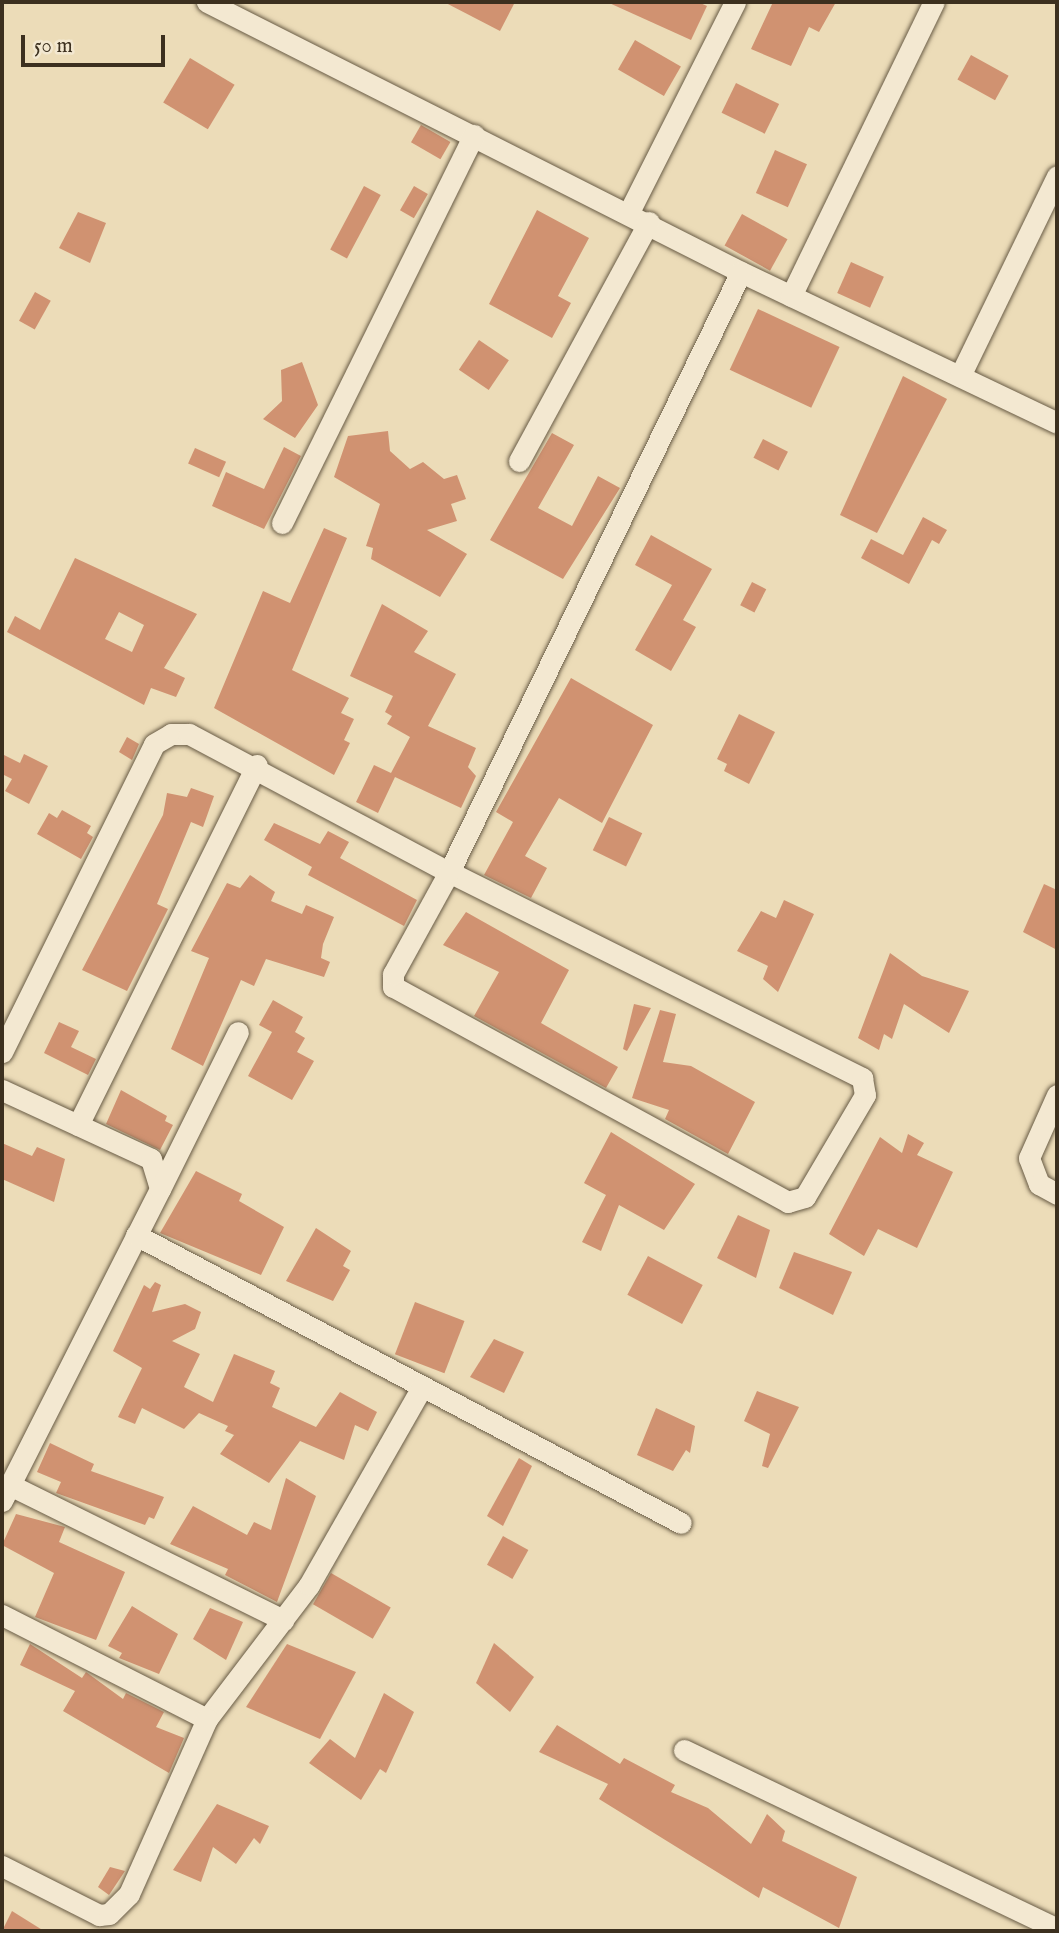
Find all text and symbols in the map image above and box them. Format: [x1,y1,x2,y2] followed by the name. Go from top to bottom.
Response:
[24,21,168,65] scale bar
[34,33,73,60] text: 50 m

